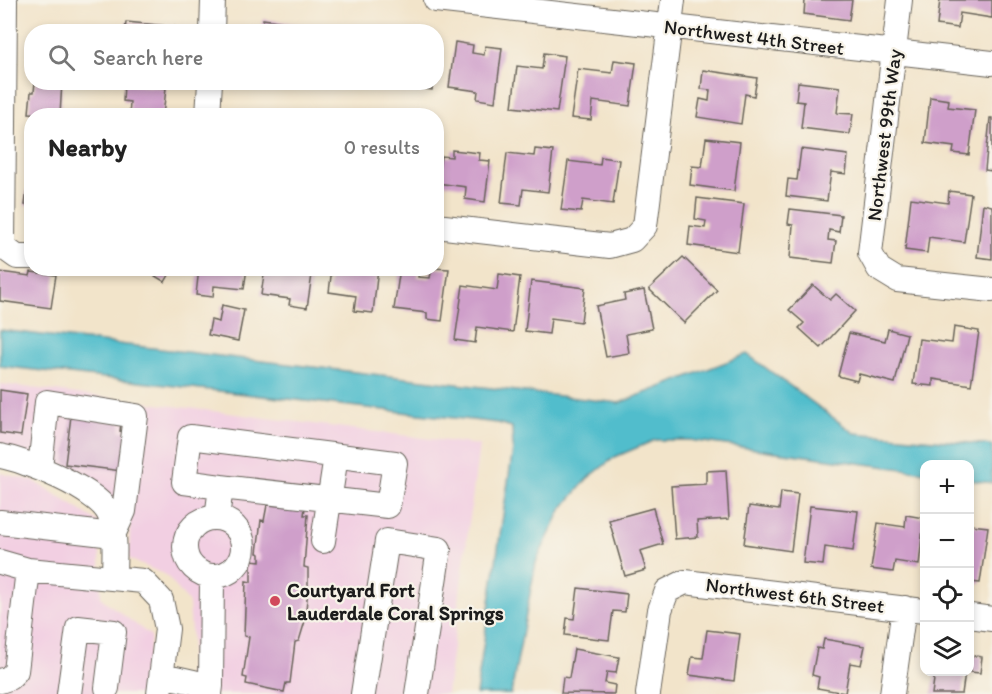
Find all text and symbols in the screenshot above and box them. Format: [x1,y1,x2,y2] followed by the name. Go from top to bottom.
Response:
[663,14,846,60] street label: Northwest 4th Street
[24,24,444,90] search box
[45,41,78,74] icon: search
[93,44,203,71] text: Search here
[862,47,907,222] street label: Northwest 99th Way
[48,131,127,163] text: Nearby
[344,135,420,159] text: 0 results
[920,460,974,676] map controls
[920,460,974,514] button: +
[920,514,974,568] button: −
[920,568,974,622] button: locate
[704,572,886,618] street label: Northwest 6th Street
[287,578,504,626] place label: Courtyard Fort Lauderdale Coral Springs
[268,594,282,608] marker: Courtyard Fort Lauderdale Coral Springs
[920,622,974,676] button: layers

